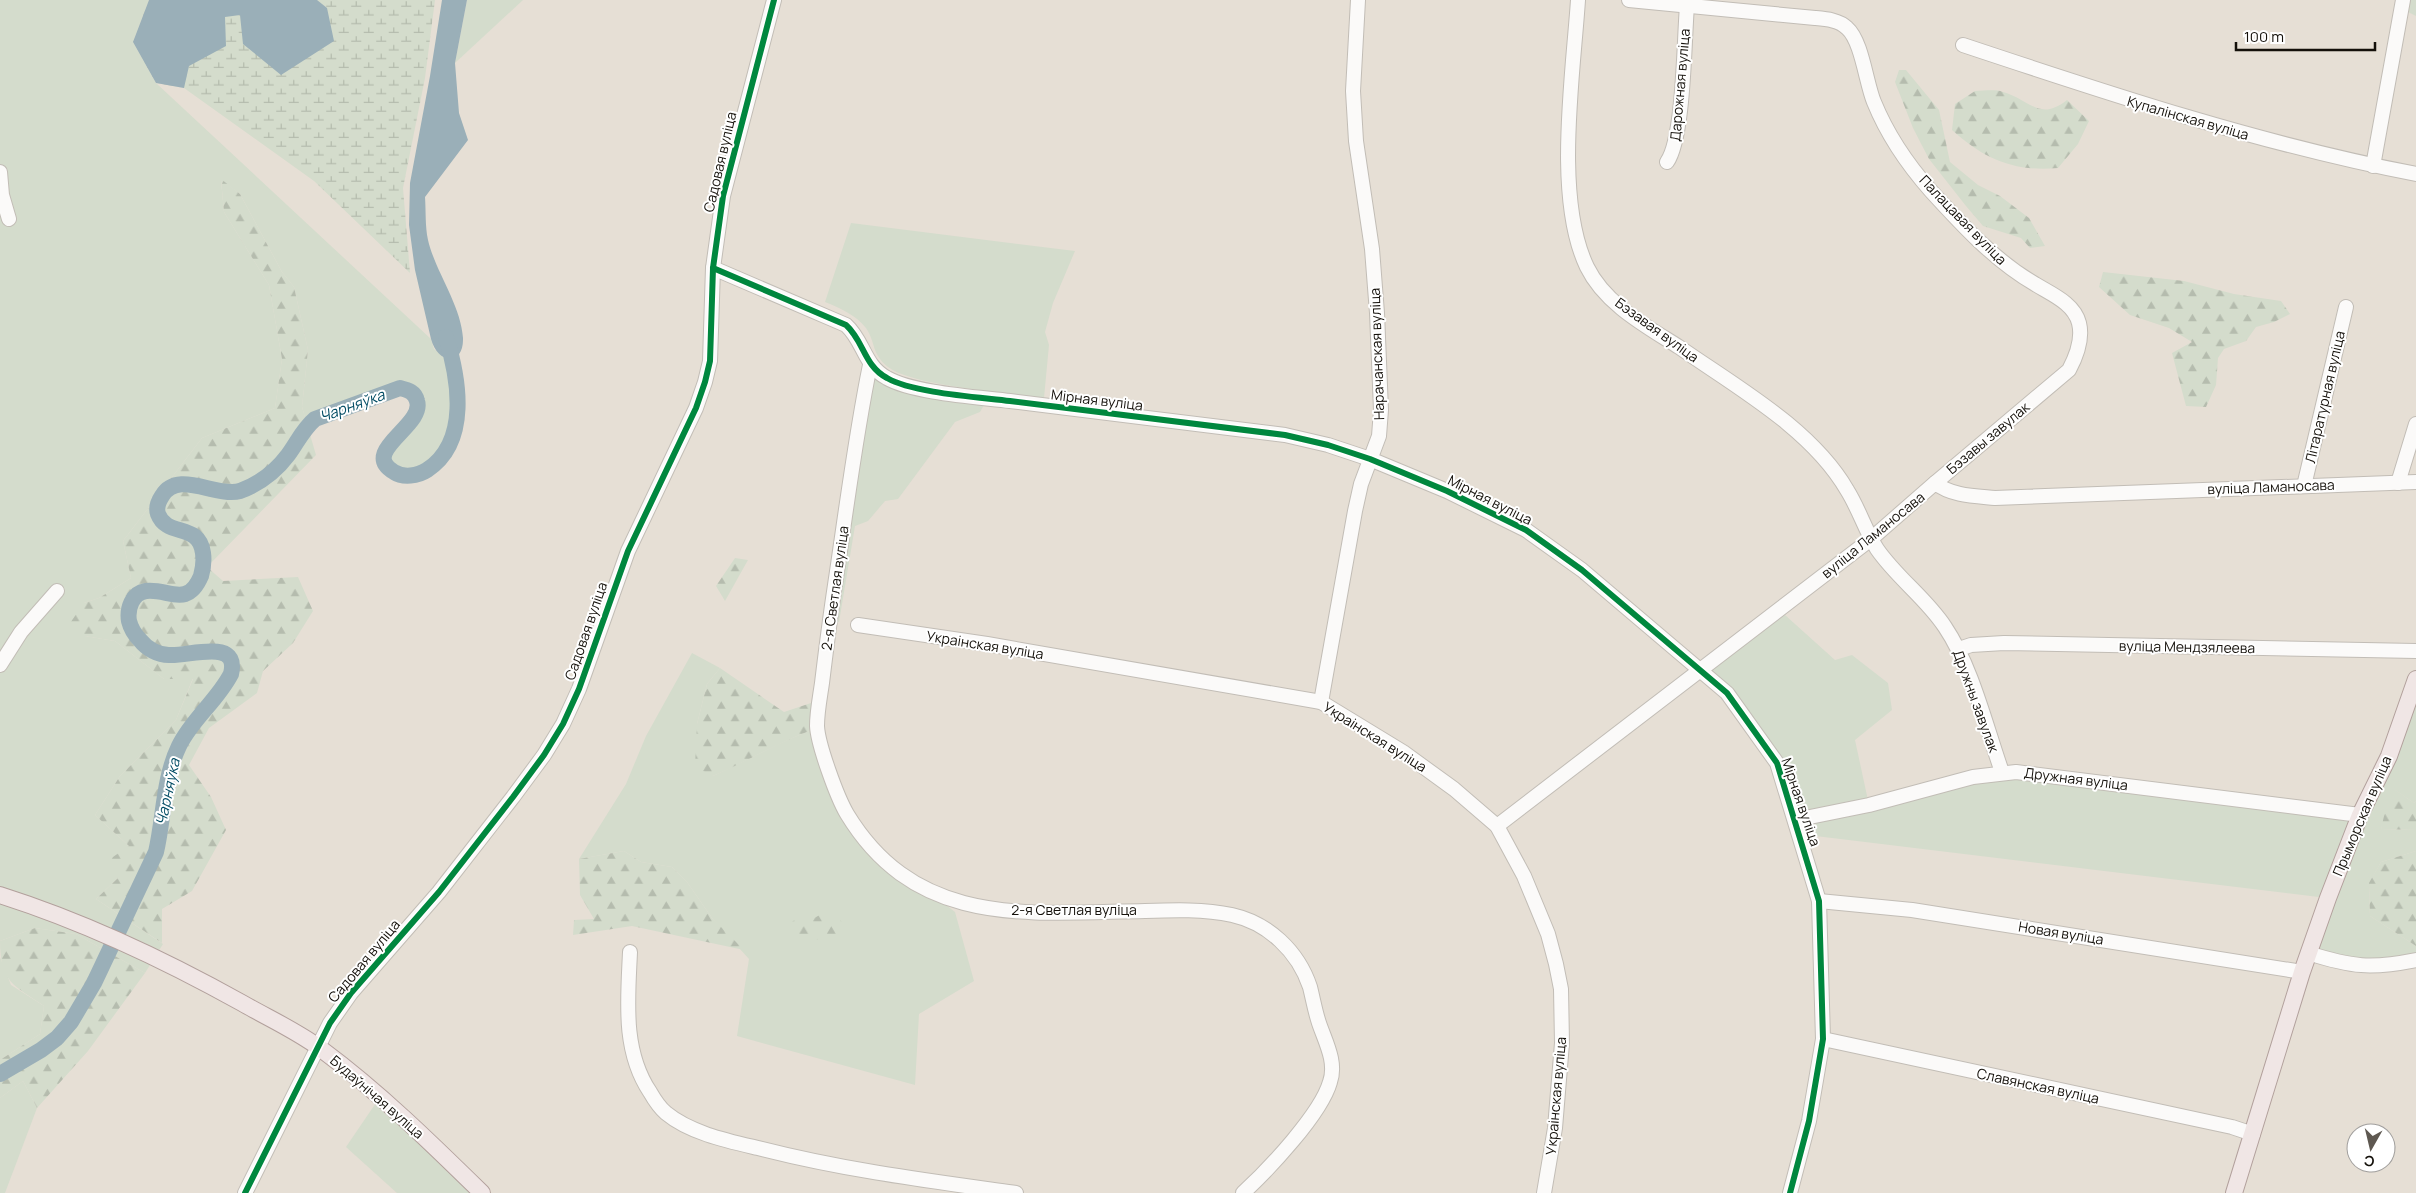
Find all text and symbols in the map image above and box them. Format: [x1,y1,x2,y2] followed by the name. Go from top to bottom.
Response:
[2236,20,2375,52] scale bar
[2244,26,2284,47] text: 100 m
[1665,28,1694,142] street label: Дарожная вуліца
[2125,91,2251,144] street label: Купалінская вуліца
[699,110,740,214] street label: Садовая вуліца
[1916,171,2011,269] street label: Палацавая вуліца
[1365,287,1388,421] street label: Нарачанская вуліца
[1612,293,1703,366] street label: Бэзавая вуліца
[2300,329,2349,465] street label: Літаратурная вуліца
[316,384,388,427] water label: Чарняўка
[1050,384,1144,415] street label: Мірная вуліца
[1942,397,2034,478] street label: Бэзавы завулак
[1445,470,1536,529] street label: Мірная вуліца
[2207,475,2335,498] street label: вуліца Ламаносава
[1817,487,1928,582] street label: вуліца Ламаносава
[816,524,853,651] street label: 2-я Светлая вуліца
[560,579,611,682] street label: Садовая вуліца
[925,626,1045,663] street label: Украінская вуліца
[2119,636,2255,657] street label: вуліца Мендзялеева
[1949,647,2004,756] street label: Дружны завулак
[1320,697,1431,776] street label: Украінская вуліца
[2328,753,2395,879] street label: Прыморская вуліца
[1777,755,1825,849] street label: Мірная вуліца
[150,756,185,827] water label: Чарняўка
[2023,763,2129,794] street label: Дружная вуліца
[1011,900,1137,919] street label: 2-я Светлая вуліца
[323,915,404,1006] street label: Садовая вуліца
[2017,916,2105,949] street label: Новая вуліца
[1541,1036,1570,1156] street label: Украінская вуліца
[326,1051,428,1143] street label: Будаўнічая вуліца
[1975,1063,2101,1108] street label: Славянская вуліца
[2346,1123,2396,1173] north arrow
[2363,1151,2376,1171] text: С

